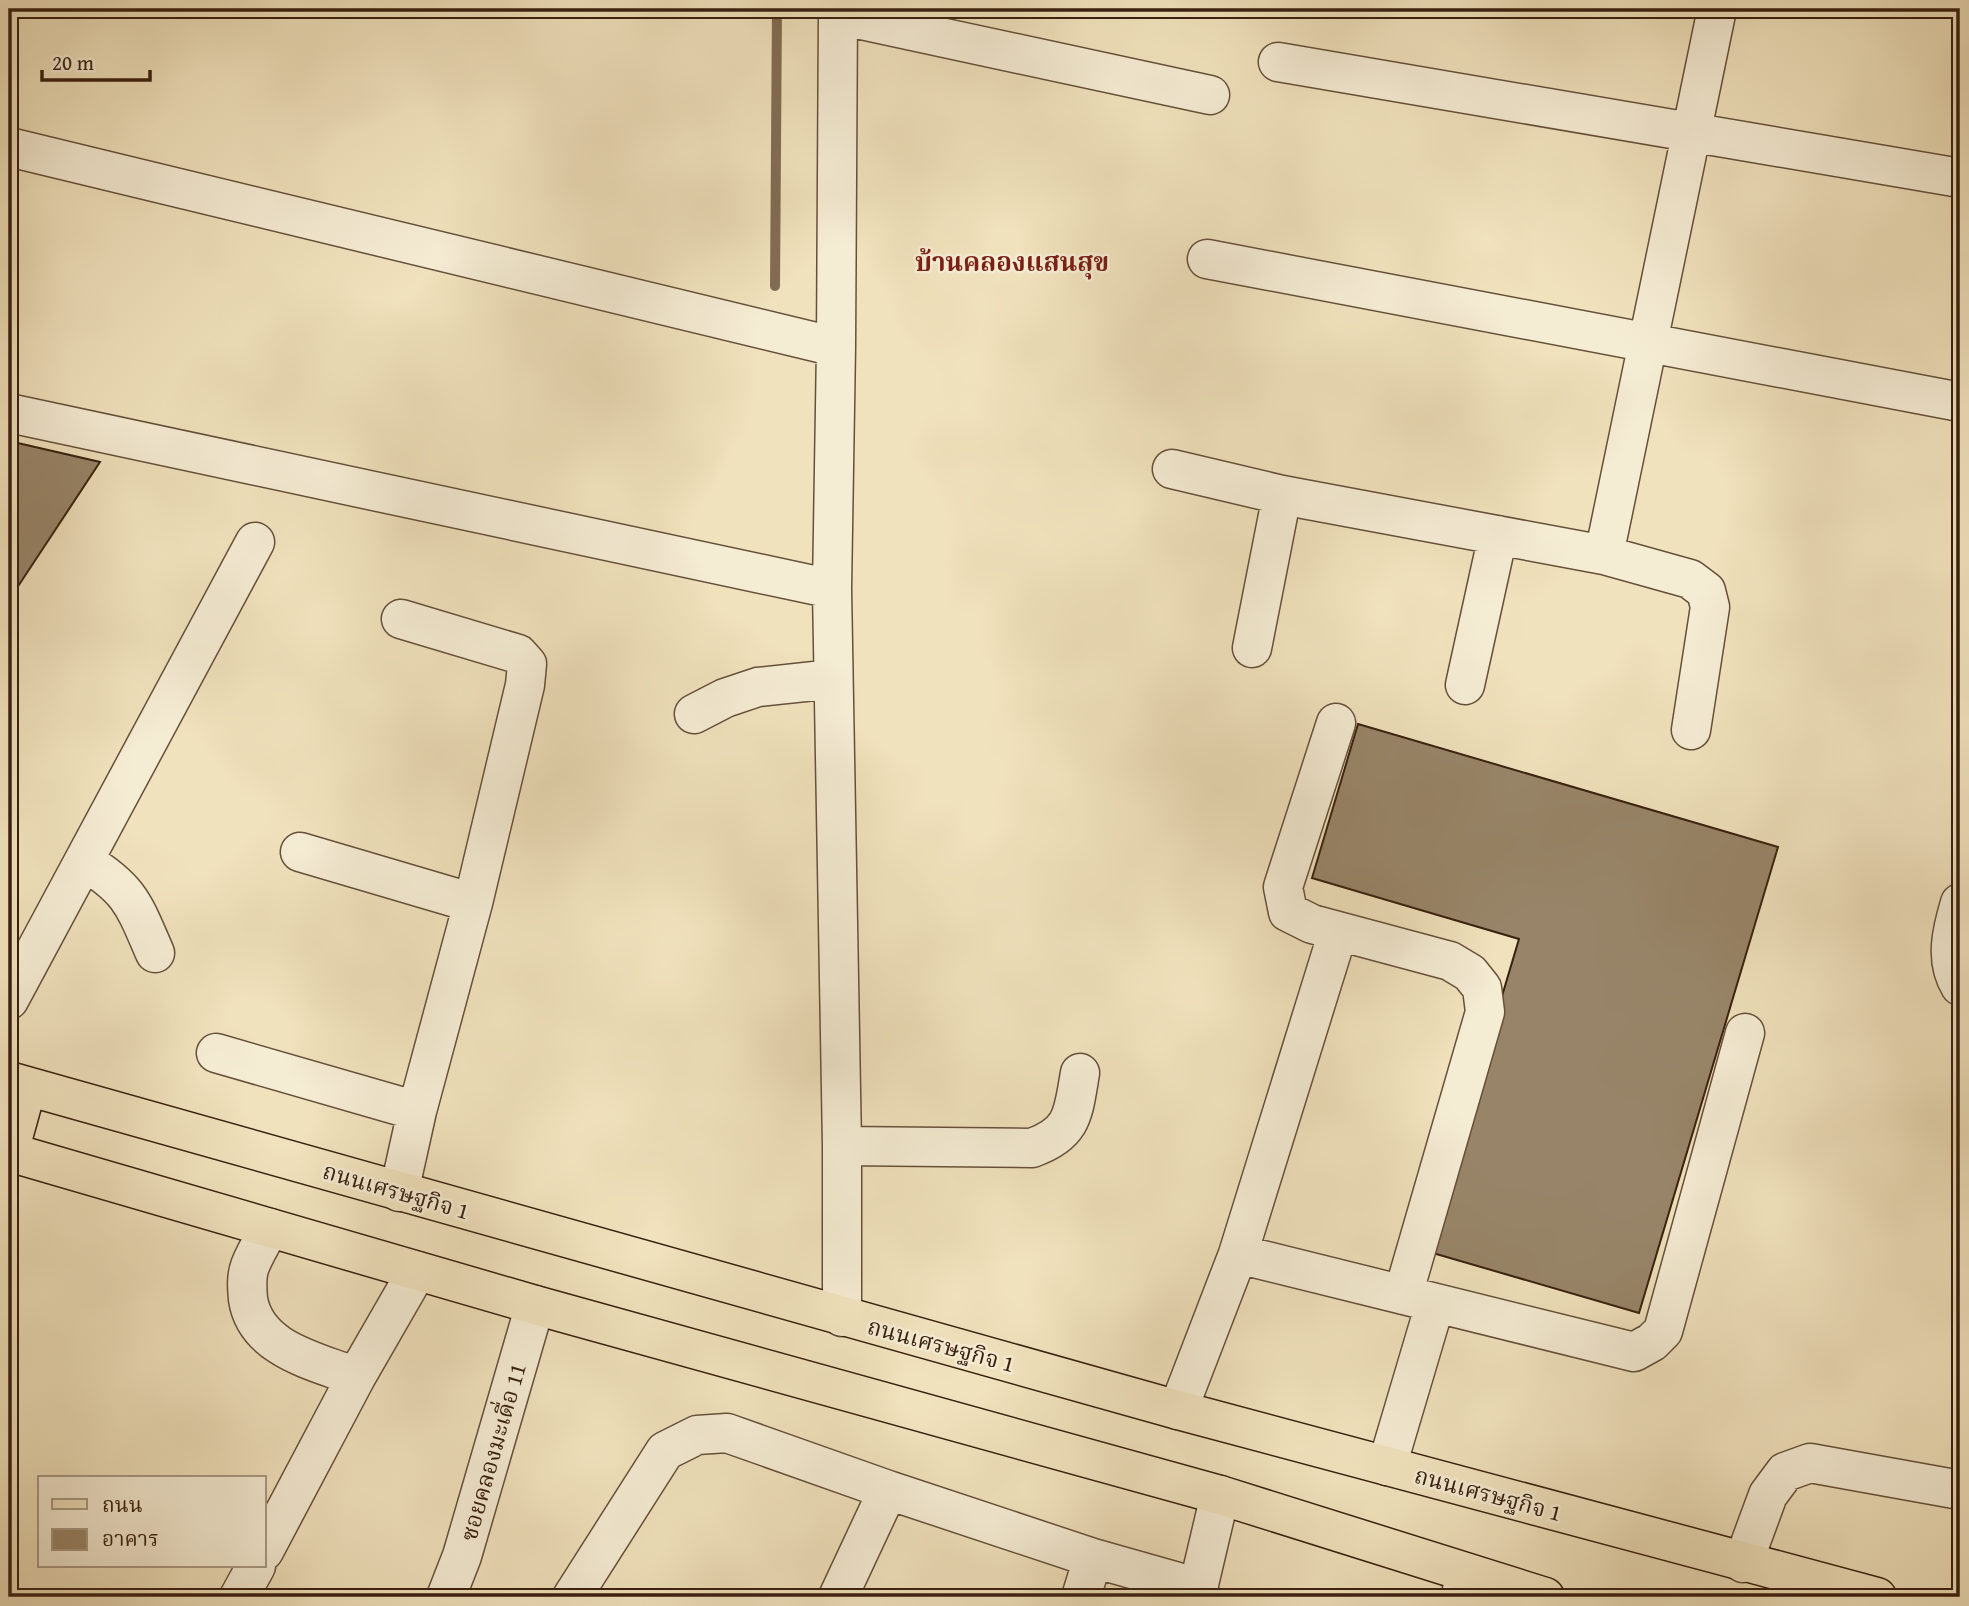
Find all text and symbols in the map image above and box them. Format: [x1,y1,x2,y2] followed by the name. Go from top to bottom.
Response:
[42,38,150,82] scale bar
[52,47,94,78] text: 20 m
[915,242,1109,281] district label: บ้านคลองแสนสุข
[319,1154,473,1227] street label: ถนนเศรษฐกิจ 1
[864,1309,1018,1380] street label: ถนนเศรษฐกิจ 1
[451,1359,534,1545] street label: ซอยคลองมะเดื่อ 11
[1411,1458,1565,1529] street label: ถนนเศรษฐกิจ 1
[38,1476,266,1568] legend
[102,1489,143,1520] text: ถนน
[102,1523,159,1554] text: อาคาร

